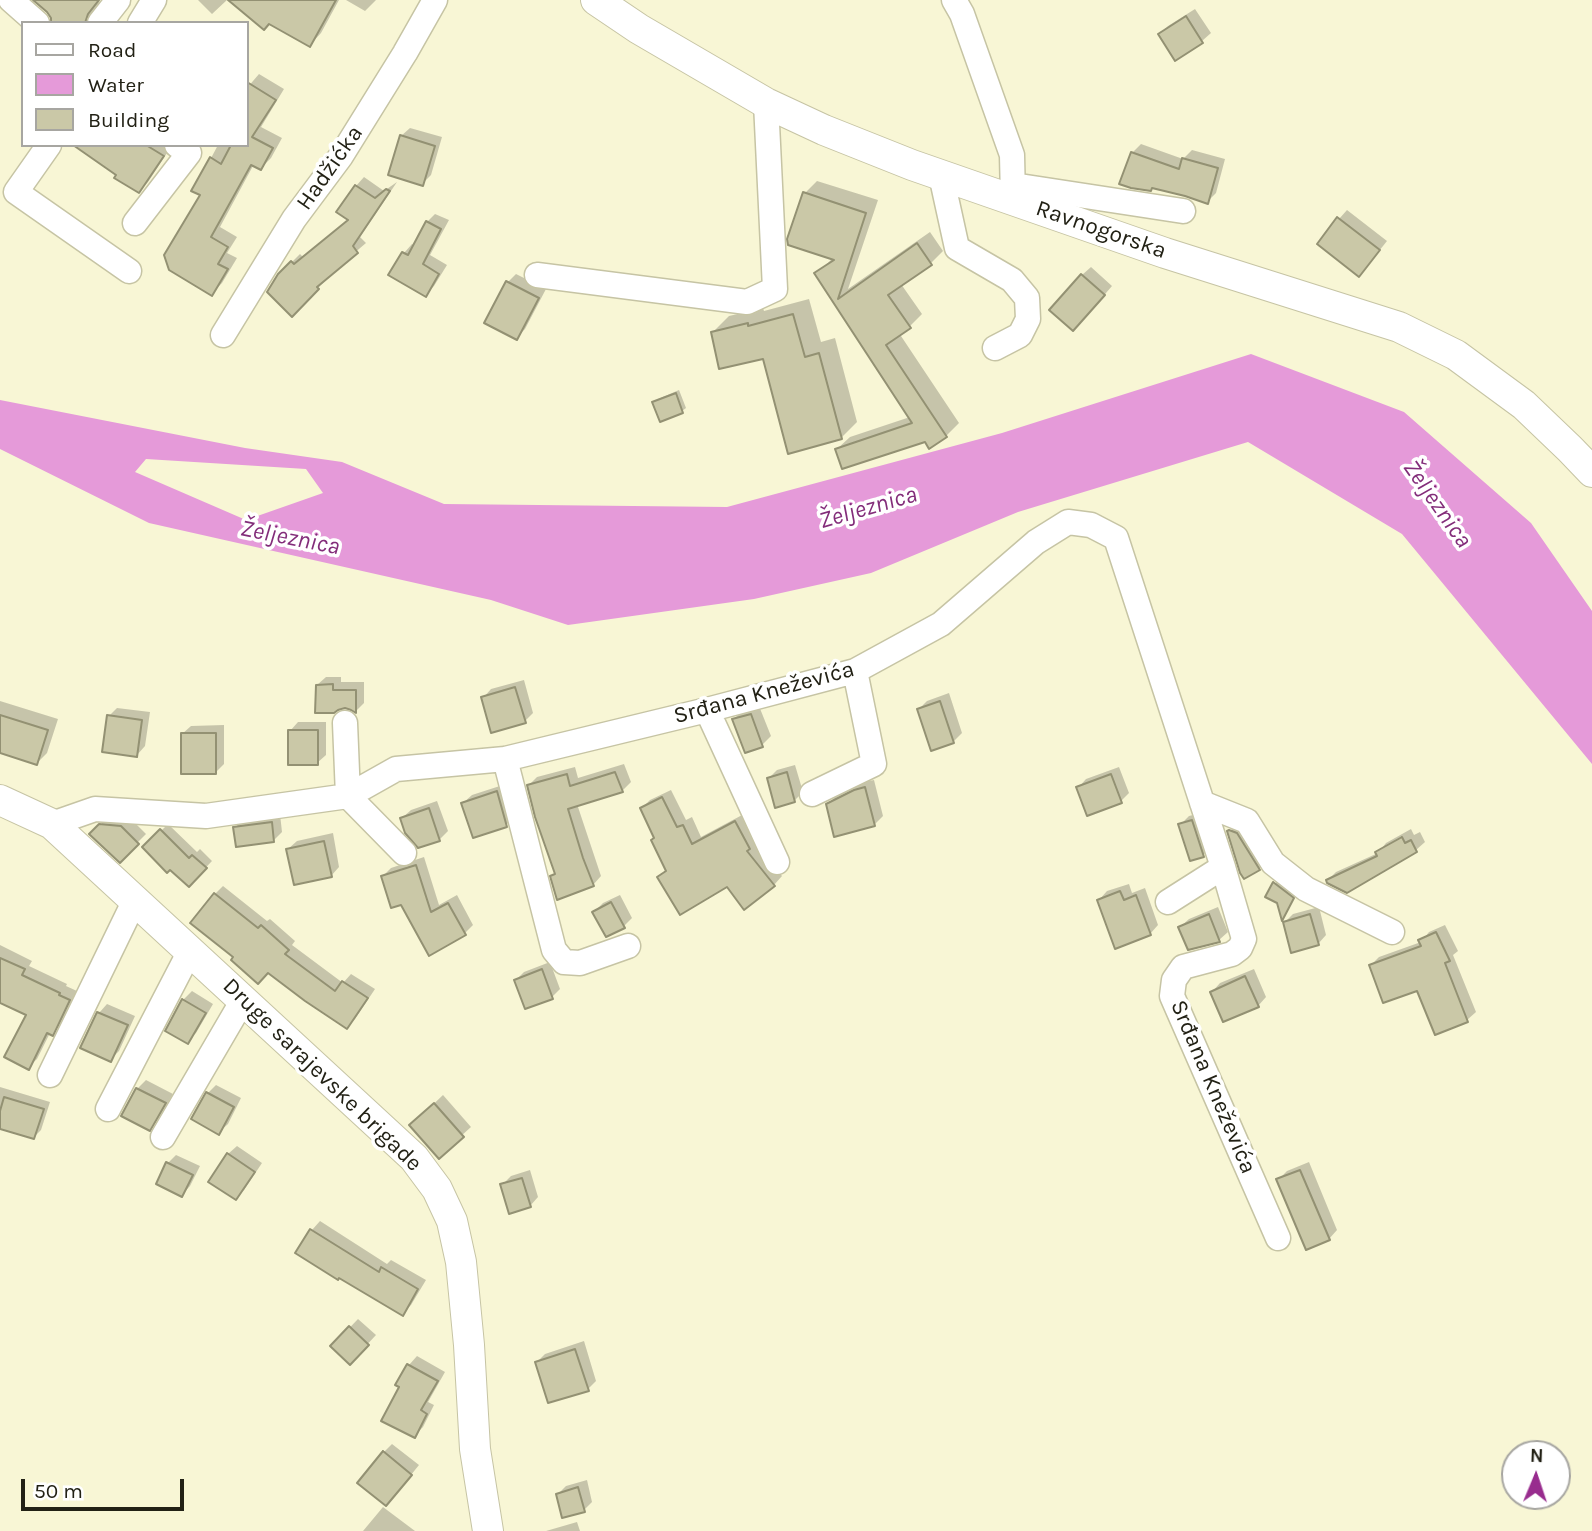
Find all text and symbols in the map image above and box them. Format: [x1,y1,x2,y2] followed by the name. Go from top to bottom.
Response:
[21,21,248,147] legend
[88,38,136,62] text: Road
[88,73,144,97] text: Water
[88,108,169,132] text: Building
[291,120,369,216] street label: Hadžićka
[1032,195,1170,265] street label: Ravnogorska
[1396,454,1478,554] water label: Željeznica
[816,480,920,536] water label: Željeznica
[238,514,342,562] water label: Željeznica
[671,656,857,730] street label: Srđana Kneževića
[217,973,427,1177] street label: Druge sarajevske brigade
[1164,996,1262,1178] street label: Srđana Kneževića
[1501,1440,1571,1510] north arrow
[1529,1445,1544,1467] text: N
[24,1464,187,1508] scale bar
[34,1479,83,1503] text: 50 m

